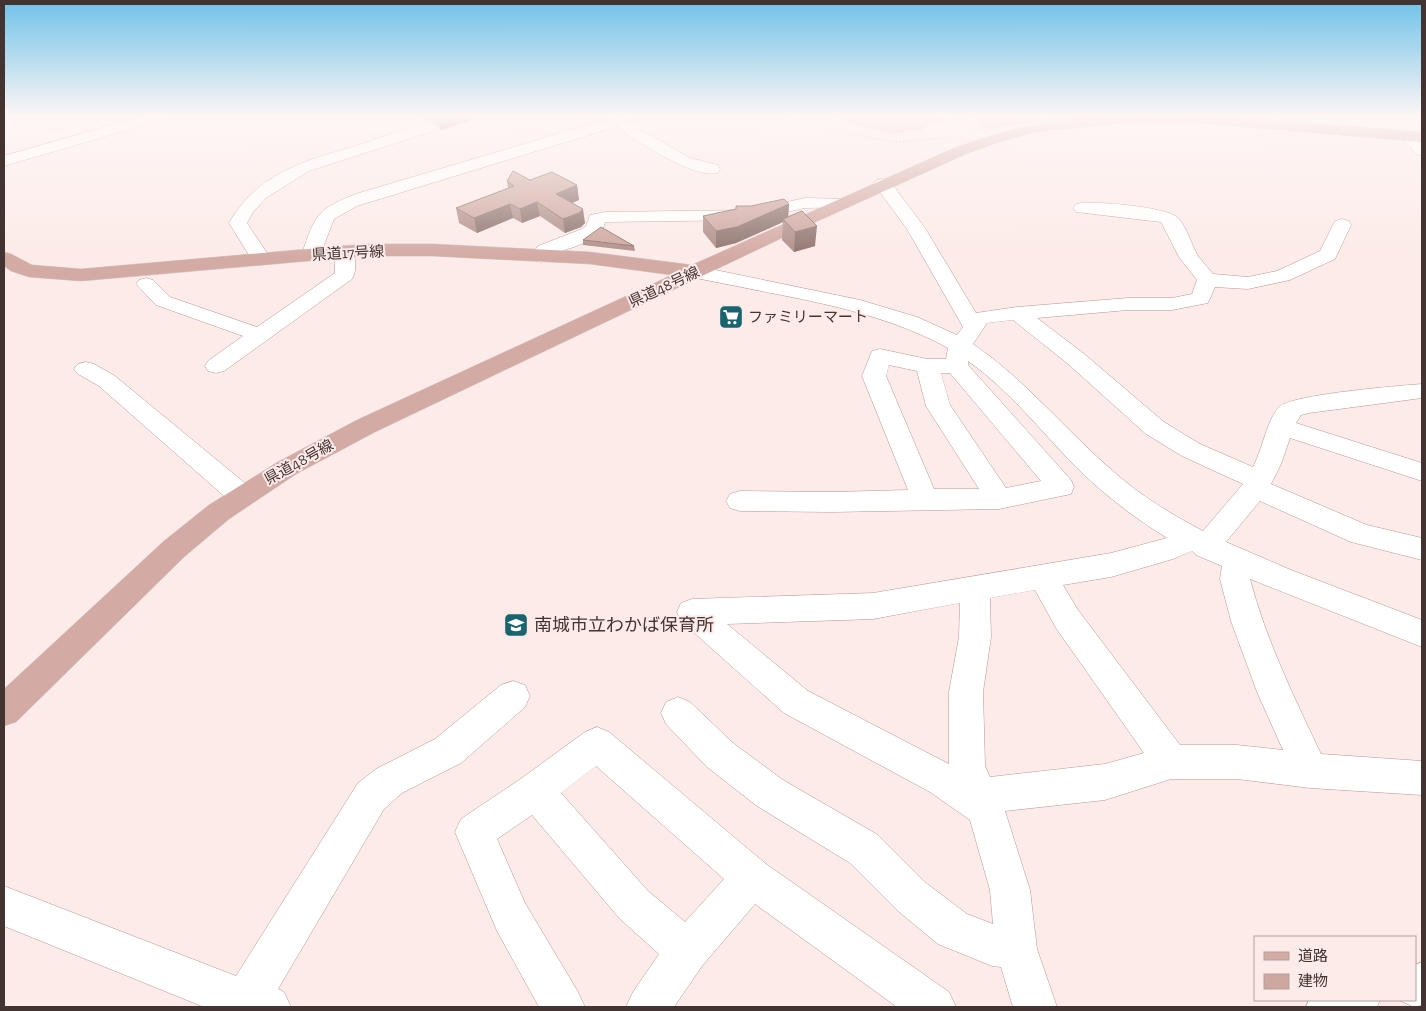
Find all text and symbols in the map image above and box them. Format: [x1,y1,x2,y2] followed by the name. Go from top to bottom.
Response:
[311,242,385,264] street label: 県道17号線
[626,263,702,311] street label: 県道48号線
[718,304,744,330] supermarket icon: ファミリーマート
[748,308,868,326] place label: ファミリーマート
[261,436,337,488] street label: 県道48号線
[503,612,529,638] school or university icon: 南城市立わかば保育所
[534,614,714,636] place label: 南城市立わかば保育所
[1254,936,1416,1001] legend
[1298,947,1328,965] text: 道路
[1298,972,1328,990] text: 建物

